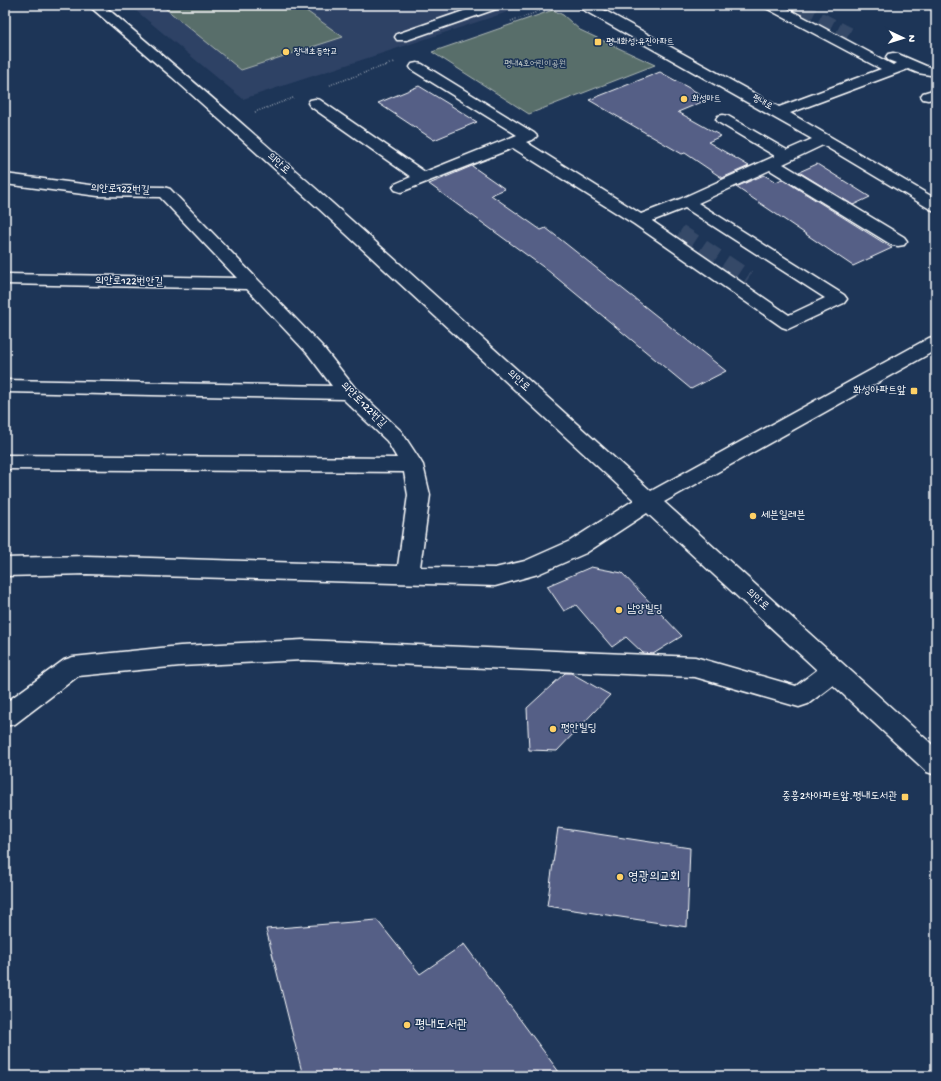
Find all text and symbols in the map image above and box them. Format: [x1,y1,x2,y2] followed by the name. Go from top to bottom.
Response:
[883,18,923,58] north arrow
[905,35,917,43] text: N
[593,37,603,47] marker: 평내화성.유진아파트
[606,37,674,48] place label: 평내화성.유진아파트
[281,47,291,57] marker: 장내초등학교
[294,47,337,58] place label: 장내초등학교
[504,59,566,70] park label: 평내4호어린이공원
[750,93,774,113] street label: 평내로
[679,94,689,104] marker: 화성마트
[692,94,721,105] place label: 화성마트
[264,151,292,177] street label: 의안로
[90,182,150,197] street label: 의안로122번길
[95,274,163,289] street label: 의안로122번안길
[504,368,532,394] street label: 의안로
[338,379,389,430] street label: 의안로122번길
[853,385,906,397] place label: 화성아파트앞
[909,386,919,396] marker: 화성아파트앞
[761,509,805,522] place label: 세븐일레븐
[748,511,758,521] marker: 세븐일레븐
[743,587,771,613] street label: 의안로
[627,603,662,616] place label: 남양빌딩
[614,605,624,615] marker: 남양빌딩
[561,722,596,735] place label: 평안빌딩
[548,724,558,734] marker: 평안빌딩
[782,790,897,803] place label: 중흥2차아파트앞.평내도서관
[900,792,910,802] marker: 중흥2차아파트앞.평내도서관
[628,870,680,885] place label: 영광의교회
[615,872,625,882] marker: 영광의교회
[415,1018,467,1033] place label: 평내도서관
[402,1020,412,1030] marker: 평내도서관

